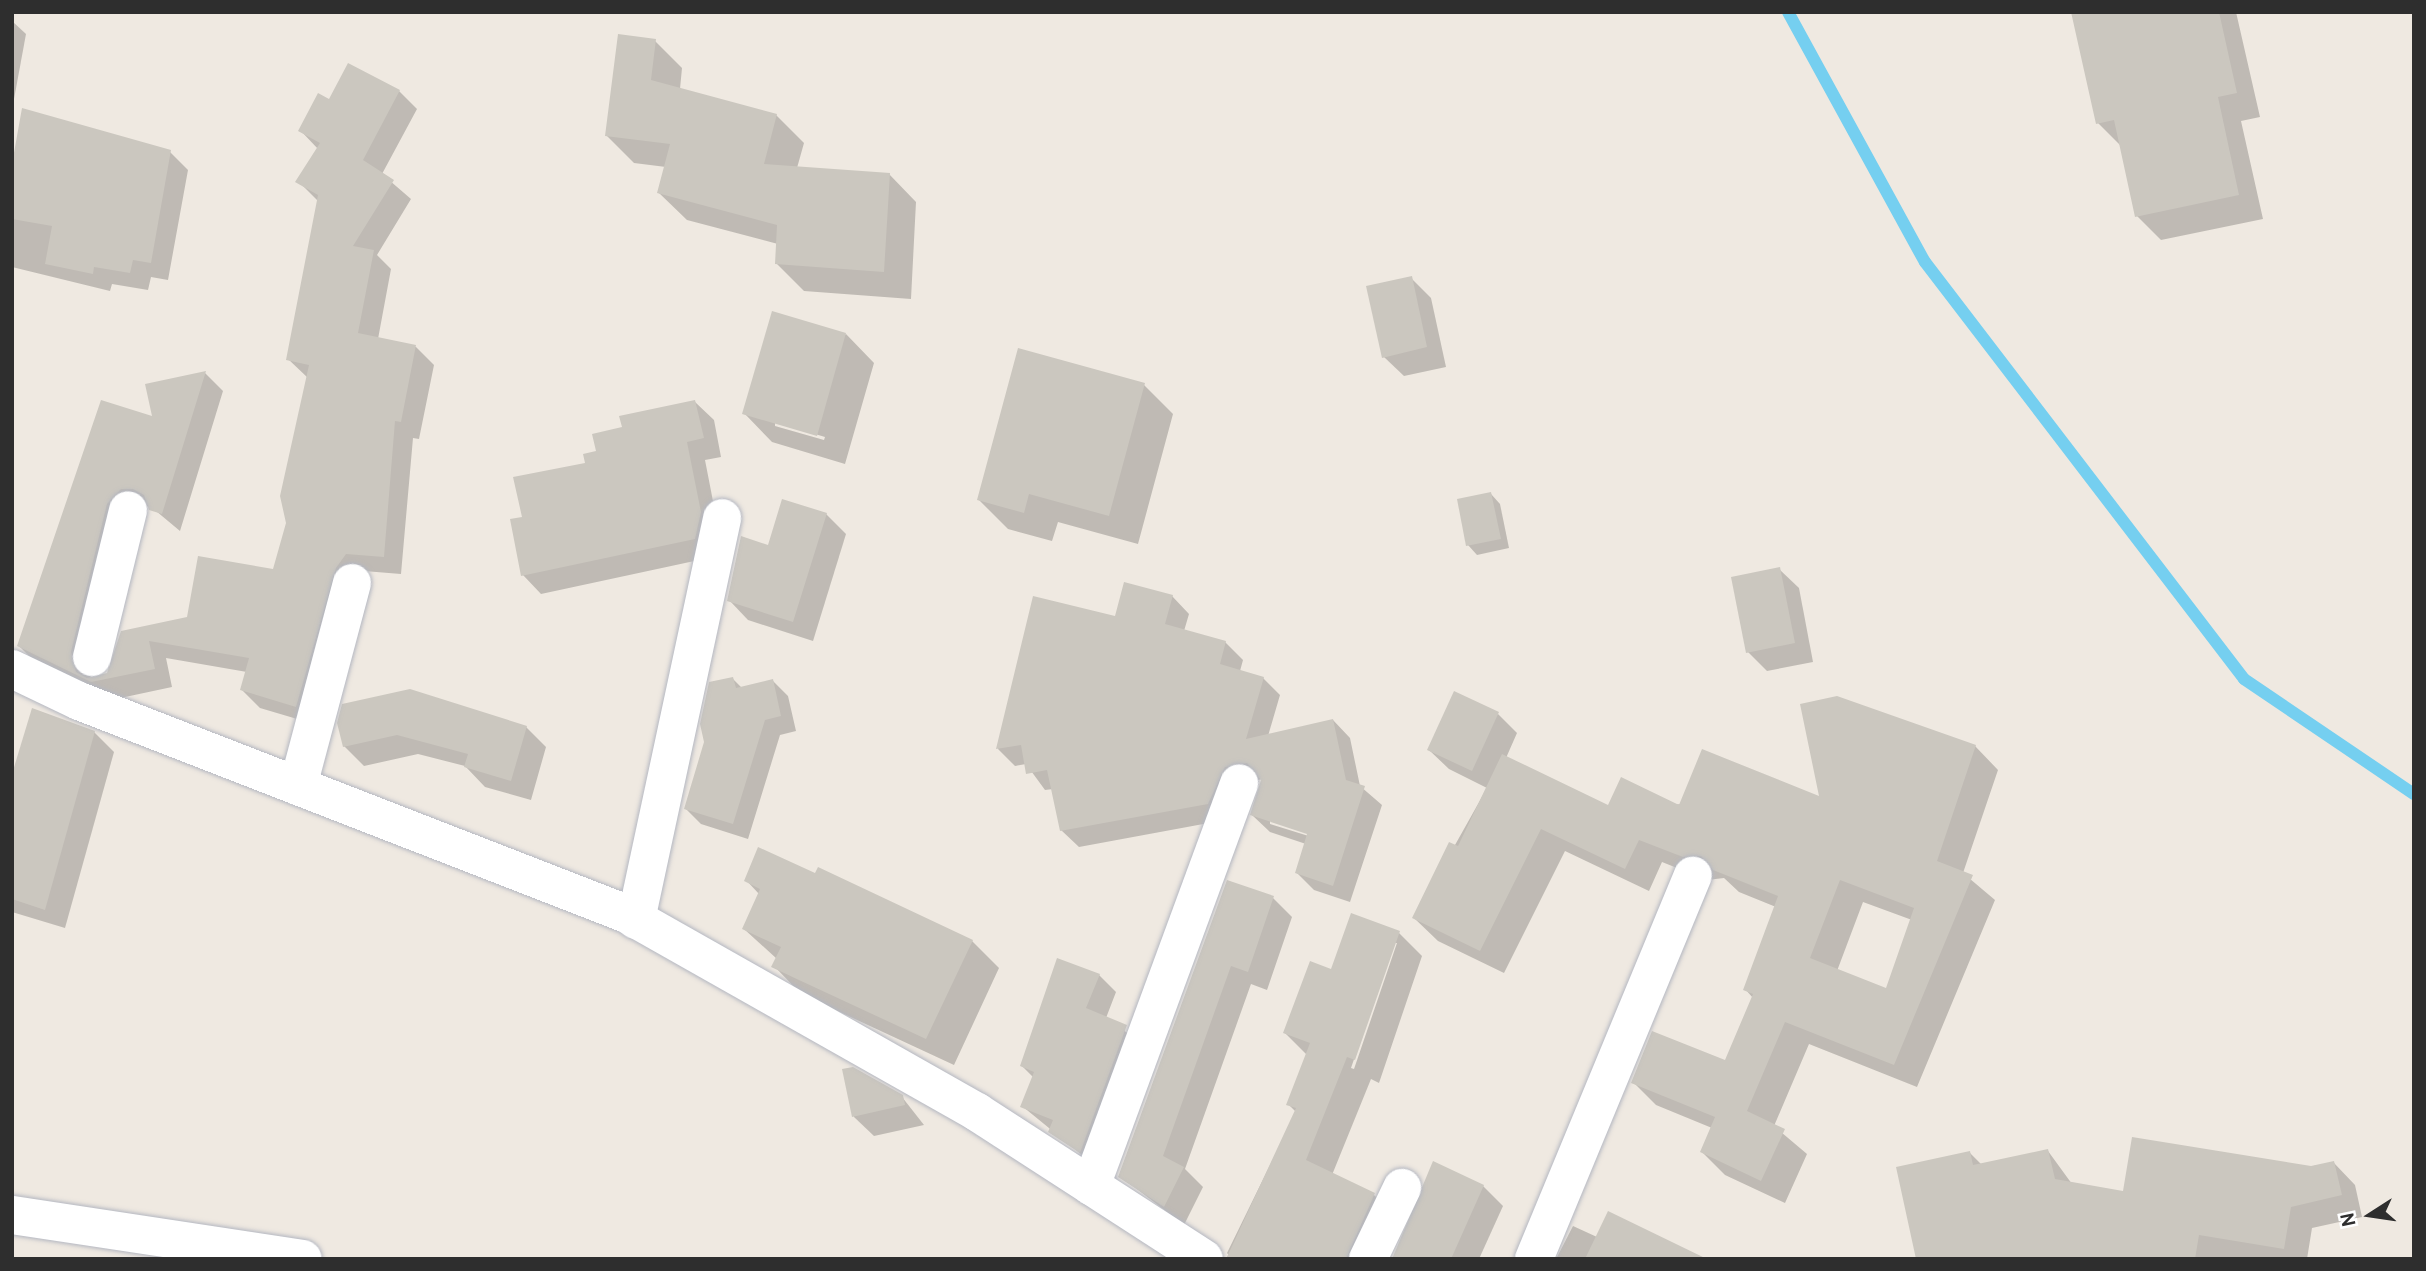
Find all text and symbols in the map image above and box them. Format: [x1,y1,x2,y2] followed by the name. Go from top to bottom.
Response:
[2335,1180,2405,1250] north arrow
[2336,1210,2363,1229] text: N

